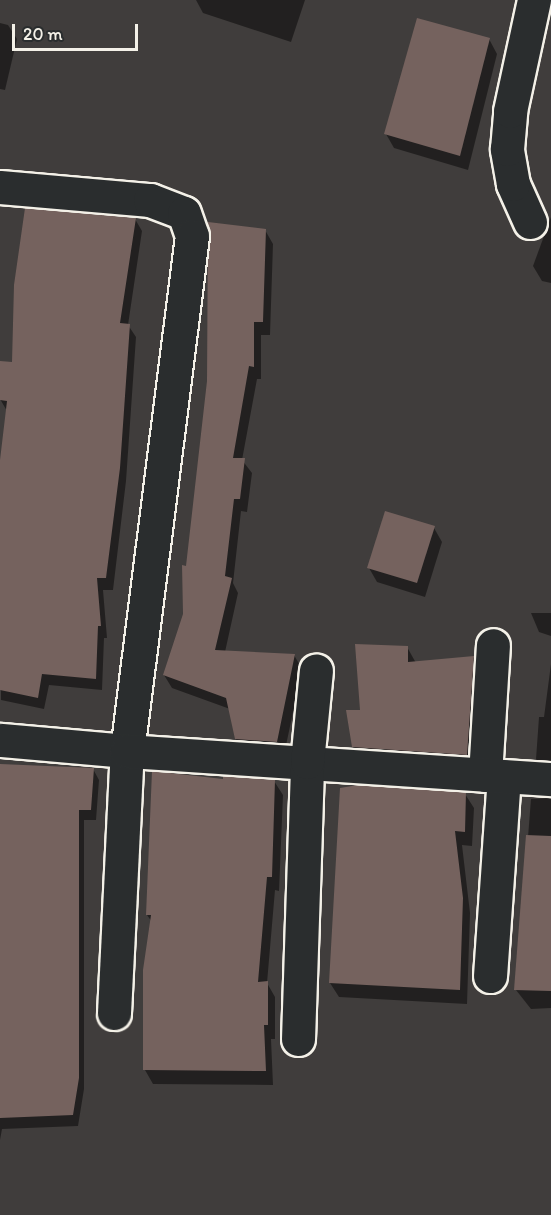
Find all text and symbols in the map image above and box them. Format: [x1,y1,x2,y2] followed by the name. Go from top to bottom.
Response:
[15,12,141,50] scale bar
[23,23,63,45] text: 20 m

